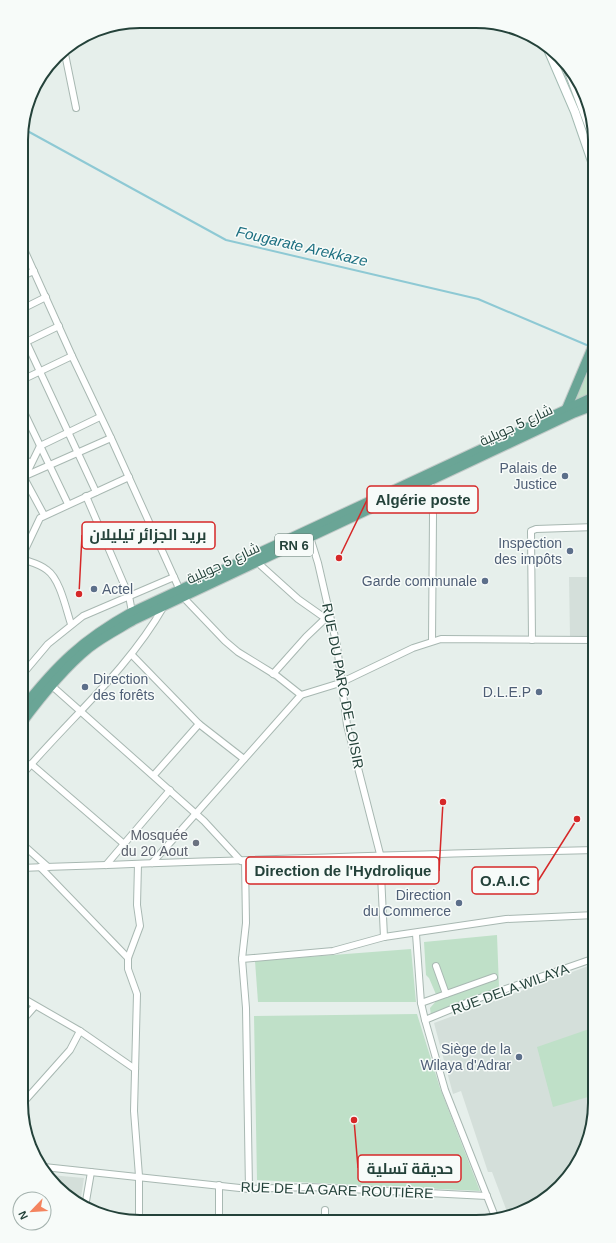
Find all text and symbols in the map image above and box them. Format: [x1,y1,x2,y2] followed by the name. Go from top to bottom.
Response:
[235,223,369,269] water label: Fougarate Arekkaze
[477,401,556,450] street label: شارع 5 جويلية
[499,460,557,492] place label: Palais de Justice
[560,471,570,481] marker: Palais de Justice
[367,486,478,513] callout: Algérie poste
[375,491,471,508] text: Algérie poste
[82,522,215,549] callout: بريد الجزائر تيليلان
[90,526,206,544] text: بريد الجزائر تيليلان
[275,534,313,556] road number: RN 6
[494,535,562,567] place label: Inspection des impôts
[184,539,263,588] street label: شارع 5 جويلية
[565,546,575,556] marker: Inspection des impôts
[362,573,477,589] place label: Garde communale
[480,576,490,586] marker: Garde communale
[102,581,133,597] place label: Actel
[89,584,99,594] marker: Actel
[319,602,367,770] street label: RUE DU PARC DE LOISIR
[93,671,154,703] place label: Direction des forêts
[80,682,90,692] marker: Direction des forêts
[483,684,531,700] place label: D.L.E.P
[534,687,544,697] marker: D.L.E.P
[121,827,188,859] place label: Mosquée du 20 Aout
[191,838,201,848] marker: Mosquée du 20 Aout
[246,857,439,884] callout: Direction de l'Hydrolique
[255,862,431,879] text: Direction de l'Hydrolique
[472,867,538,894] callout: O.A.I.C
[480,872,530,889] text: O.A.I.C
[363,887,451,919] place label: Direction du Commerce
[454,898,464,908] marker: Direction du Commerce
[449,960,572,1018] street label: RUE DELA WILAYA
[420,1041,511,1073] place label: Siège de la Wilaya d'Adrar
[514,1052,524,1062] marker: Siège de la Wilaya d'Adrar
[358,1155,461,1182] callout: حديقة تسلية
[367,1160,453,1177] text: حديقة تسلية
[240,1179,434,1201] street label: RUE DE LA GARE ROUTIÈRE
[12,1191,52,1231] north arrow
[16,1209,30,1221] text: N

